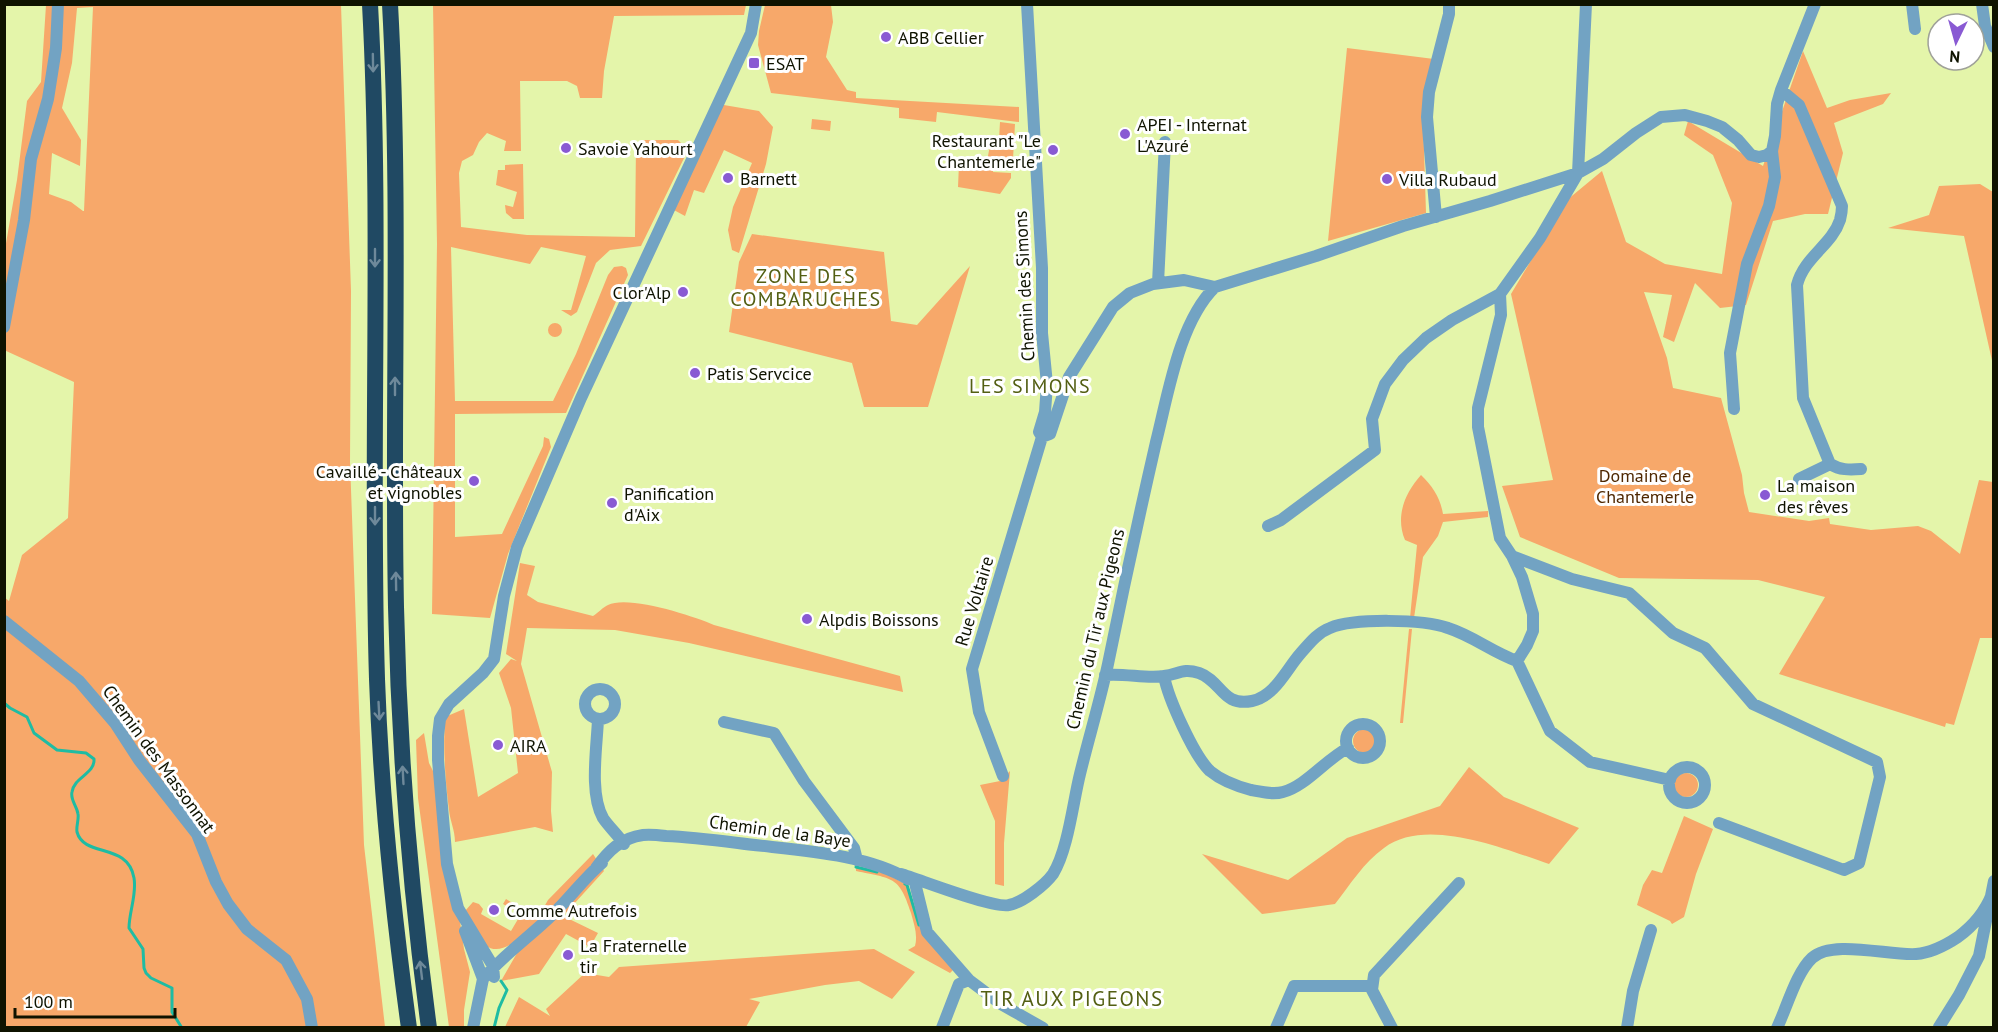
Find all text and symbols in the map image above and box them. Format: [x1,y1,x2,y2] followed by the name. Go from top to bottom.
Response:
[1926,12,1986,72] north arrow
[898,26,984,49] place label: ABB Cellier
[879,30,893,44] marker: ABB Cellier
[1949,47,1961,67] text: N
[367,52,378,72] one-way arrow
[766,52,805,75] place label: ESAT
[747,56,761,70] marker: ESAT
[1137,113,1247,157] place label: APEI - Internat L'Azuré
[1118,127,1132,141] marker: APEI - Internat L'Azuré
[932,129,1041,173] place label: Restaurant "Le Chantemerle"
[578,137,692,160] place label: Savoie Yahourt
[559,141,573,155] marker: Savoie Yahourt
[1046,143,1060,157] marker: Restaurant "Le Chantemerle"
[740,167,797,190] place label: Barnett
[1398,168,1497,191] place label: Villa Rubaud
[721,171,735,185] marker: Barnett
[1380,172,1394,186] marker: Villa Rubaud
[1009,210,1039,362] street label: Chemin des Simons
[369,247,381,267] one-way arrow
[730,263,882,312] district label: ZONE DES COMBARUCHES
[612,281,671,304] place label: Clor'Alp
[676,285,690,299] marker: Clor'Alp
[707,362,812,385] place label: Patis Servcice
[688,366,702,380] marker: Patis Servcice
[969,373,1091,399] district label: LES SIMONS
[389,376,401,396] one-way arrow
[316,460,462,504] place label: Cavaillé - Châteaux et vignobles
[1596,464,1694,508] park label: Domaine de Chantemerle
[467,474,481,488] marker: Cavaillé - Châteaux et vignobles
[1777,474,1855,518] place label: La maison des rêves
[624,482,714,526] place label: Panification d'Aix
[1758,488,1772,502] marker: La maison des rêves
[605,496,619,510] marker: Panification d'Aix
[369,505,381,525] one-way arrow
[1061,526,1129,732] street label: Chemin du Tir aux Pigeons
[949,553,999,649] street label: Rue Voltaire
[390,571,401,591] one-way arrow
[819,608,939,631] place label: Alpdis Boissons
[800,612,814,626] marker: Alpdis Boissons
[98,681,220,837] street label: Chemin des Massonnat
[374,700,385,720] one-way arrow
[510,734,547,757] place label: AIRA
[491,738,505,752] marker: AIRA
[397,766,408,786] one-way arrow
[708,810,852,852] street label: Chemin de la Baye
[506,899,637,922] place label: Comme Autrefois
[487,903,501,917] marker: Comme Autrefois
[580,934,687,978] place label: La Fraternelle tir
[561,948,575,962] marker: La Fraternelle tir
[415,960,426,980] one-way arrow
[15,981,176,1019] scale bar
[980,985,1164,1012] district label: TIR AUX PIGEONS
[24,990,73,1013] text: 100 m

